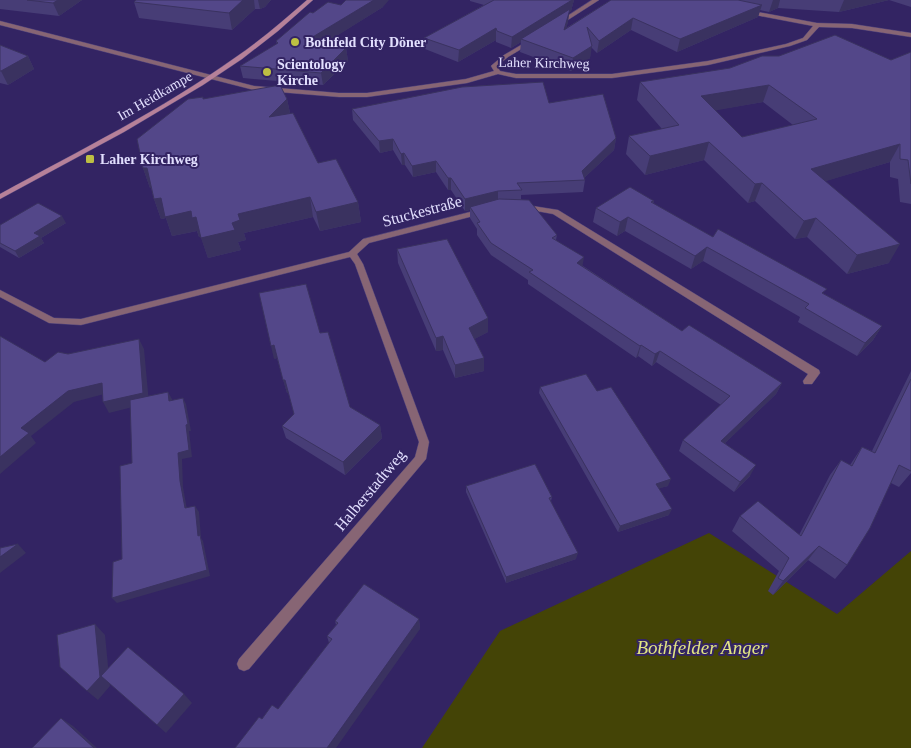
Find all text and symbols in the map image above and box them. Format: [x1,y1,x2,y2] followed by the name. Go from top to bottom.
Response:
[305,35,426,50] place label: Bothfeld City Döner
[289,36,301,48] marker: Bothfeld City Döner
[498,55,590,71] street label: Laher Kirchweg
[277,57,345,88] place label: Scientology Kirche
[261,66,273,78] marker: Scientology Kirche
[115,69,195,123] street label: Im Heidkampe
[100,152,198,167] place label: Laher Kirchweg
[84,153,96,165] marker: Laher Kirchweg
[380,192,464,230] street label: Stuckestraße
[331,446,410,535] street label: Halberstadtweg
[636,637,768,658] park label: Bothfelder Anger

